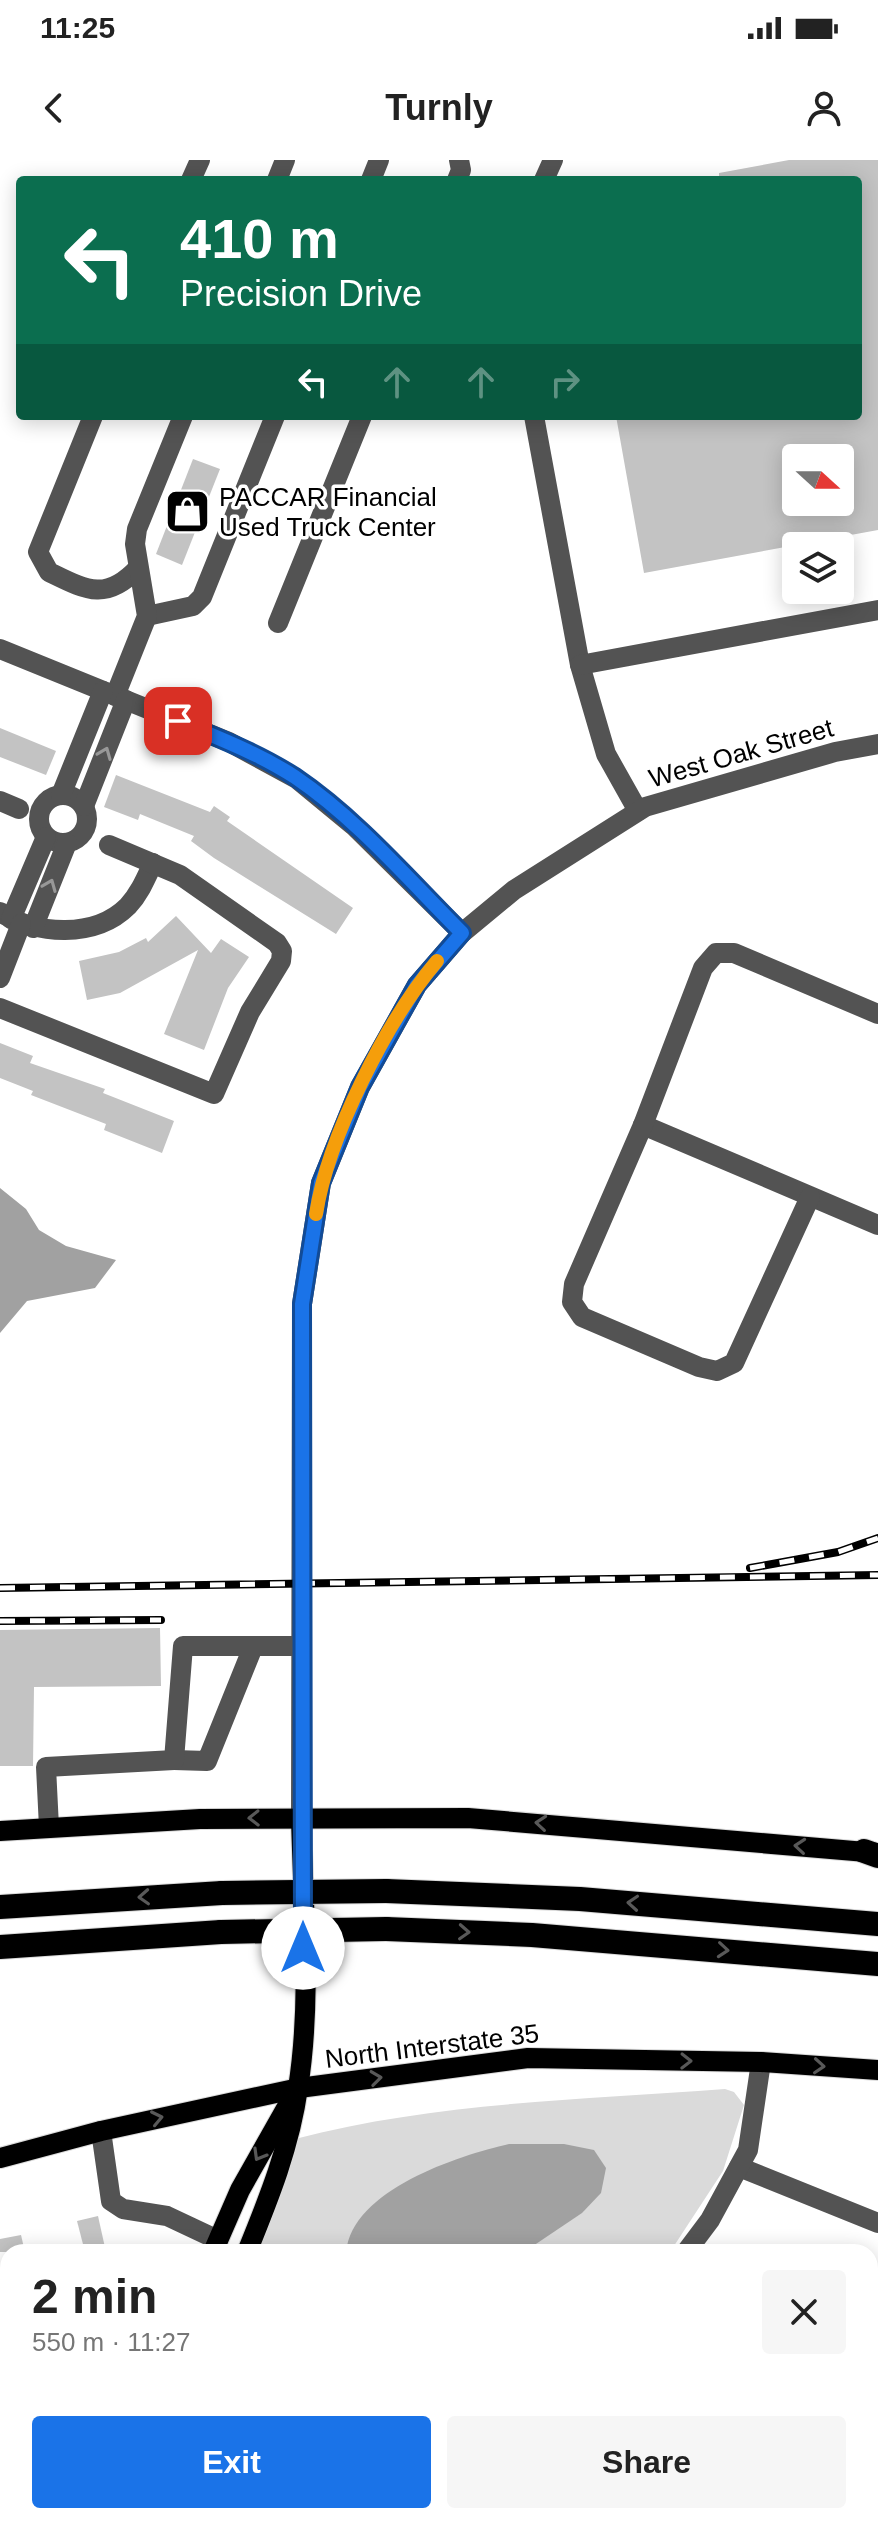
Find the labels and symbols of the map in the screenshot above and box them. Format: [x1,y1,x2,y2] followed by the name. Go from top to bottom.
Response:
[782,444,854,516] north arrow
[219,482,437,542] place label: PACCAR Financial Used Truck Center
[164,488,212,536] shop icon: PACCAR Financial Used Truck Center
[144,687,212,755] pin
[645,712,837,794] street label: West Oak Street
[95,747,112,761] one-way arrow
[41,879,57,893] one-way arrow
[247,1809,260,1827] one-way arrow
[534,1814,547,1831] one-way arrow
[793,1838,806,1855] one-way arrow
[137,1888,150,1905] one-way arrow
[626,1895,639,1912] one-way arrow
[261,1906,345,1990] position arrow
[458,1924,471,1941] one-way arrow
[717,1941,730,1958] one-way arrow
[323,2018,541,2074] street label: North Interstate 35
[680,2052,693,2070] one-way arrow
[813,2057,826,2074] one-way arrow
[370,2069,383,2086] one-way arrow
[150,2110,163,2127] one-way arrow
[253,2146,269,2161] one-way arrow

